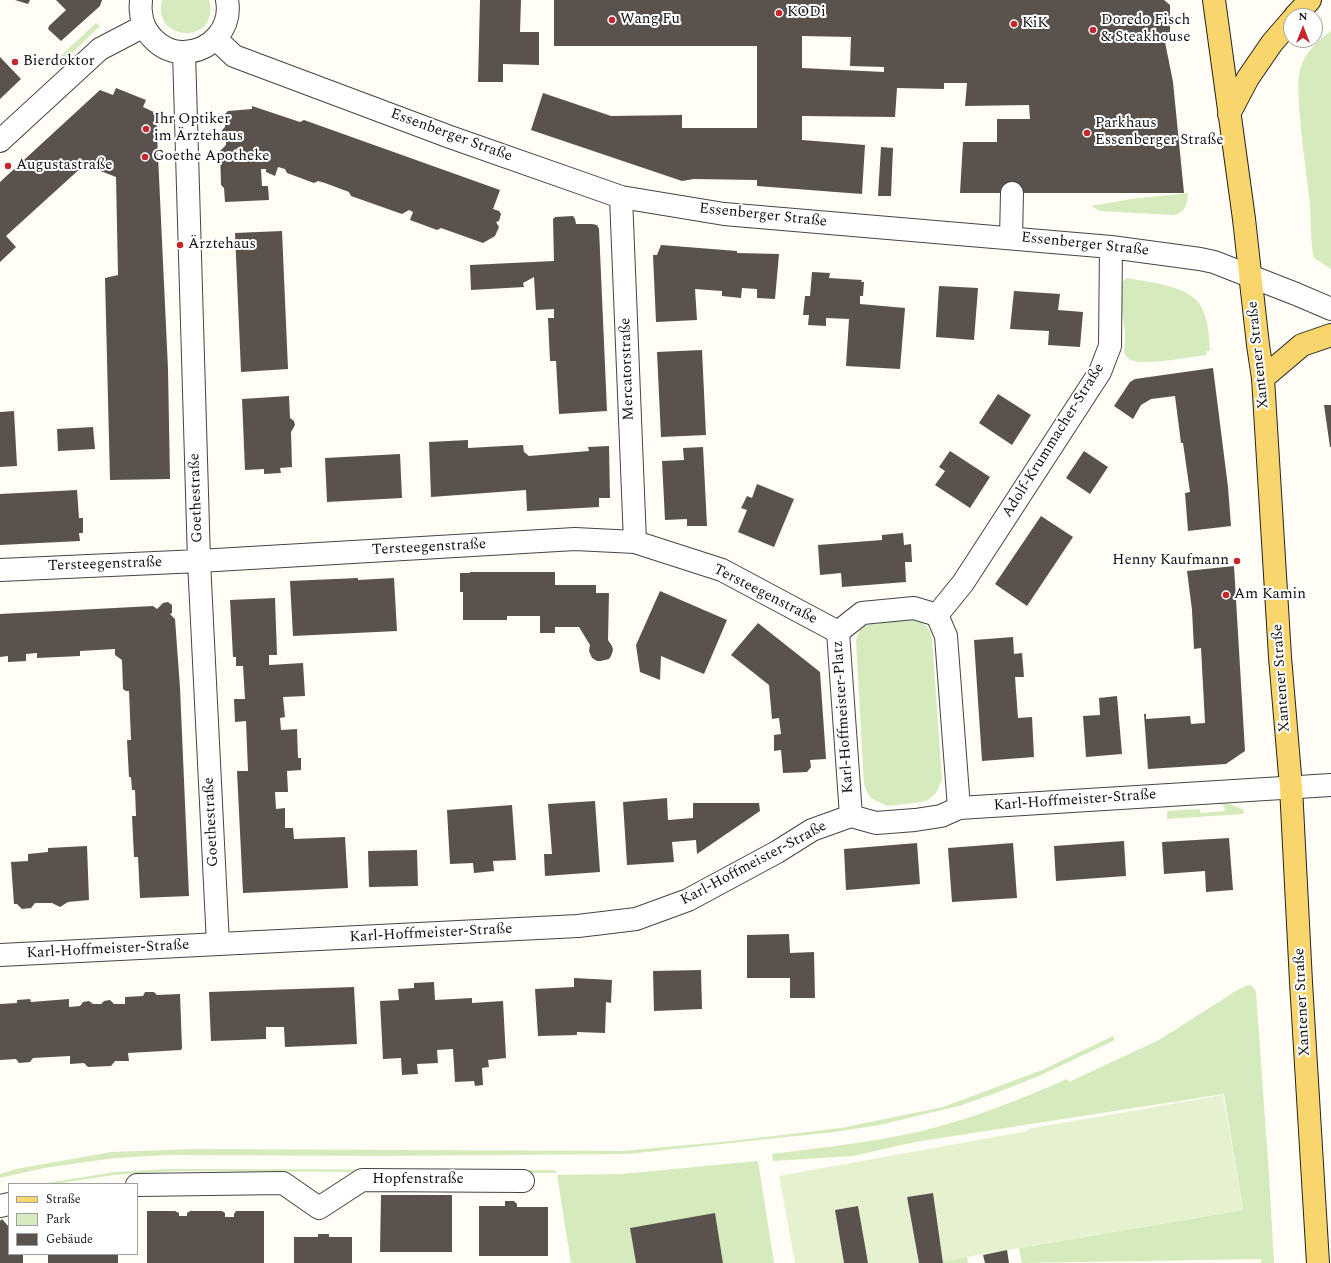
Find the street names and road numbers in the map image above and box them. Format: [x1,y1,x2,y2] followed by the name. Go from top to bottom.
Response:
[388,106,514,166] street label: Essenberger Straße
[698,200,828,232] street label: Essenberger Straße
[1020,229,1150,261] street label: Essenberger Straße
[1244,300,1274,410] street label: Xantener Straße
[617,317,639,421] street label: Mercatorstraße
[999,361,1109,521] street label: Adolf-Krummacher-Straße
[186,453,208,543] street label: Goethestraße
[371,536,487,560] street label: Tersteegenstraße
[48,554,162,576] street label: Tersteegenstraße
[710,561,820,629] street label: Tersteegenstraße
[1269,623,1295,733] street label: Xantener Straße
[830,640,858,794] street label: Karl-Hoffmeister-Platz
[201,777,223,867] street label: Goethestraße
[993,786,1157,816] street label: Karl-Hoffmeister-Straße
[678,818,830,910] street label: Karl-Hoffmeister-Straße
[349,921,513,947] street label: Karl-Hoffmeister-Straße
[26,937,190,963] street label: Karl-Hoffmeister-Straße
[1291,947,1315,1057] street label: Xantener Straße
[372,1171,464,1189] street label: Hopfenstraße

